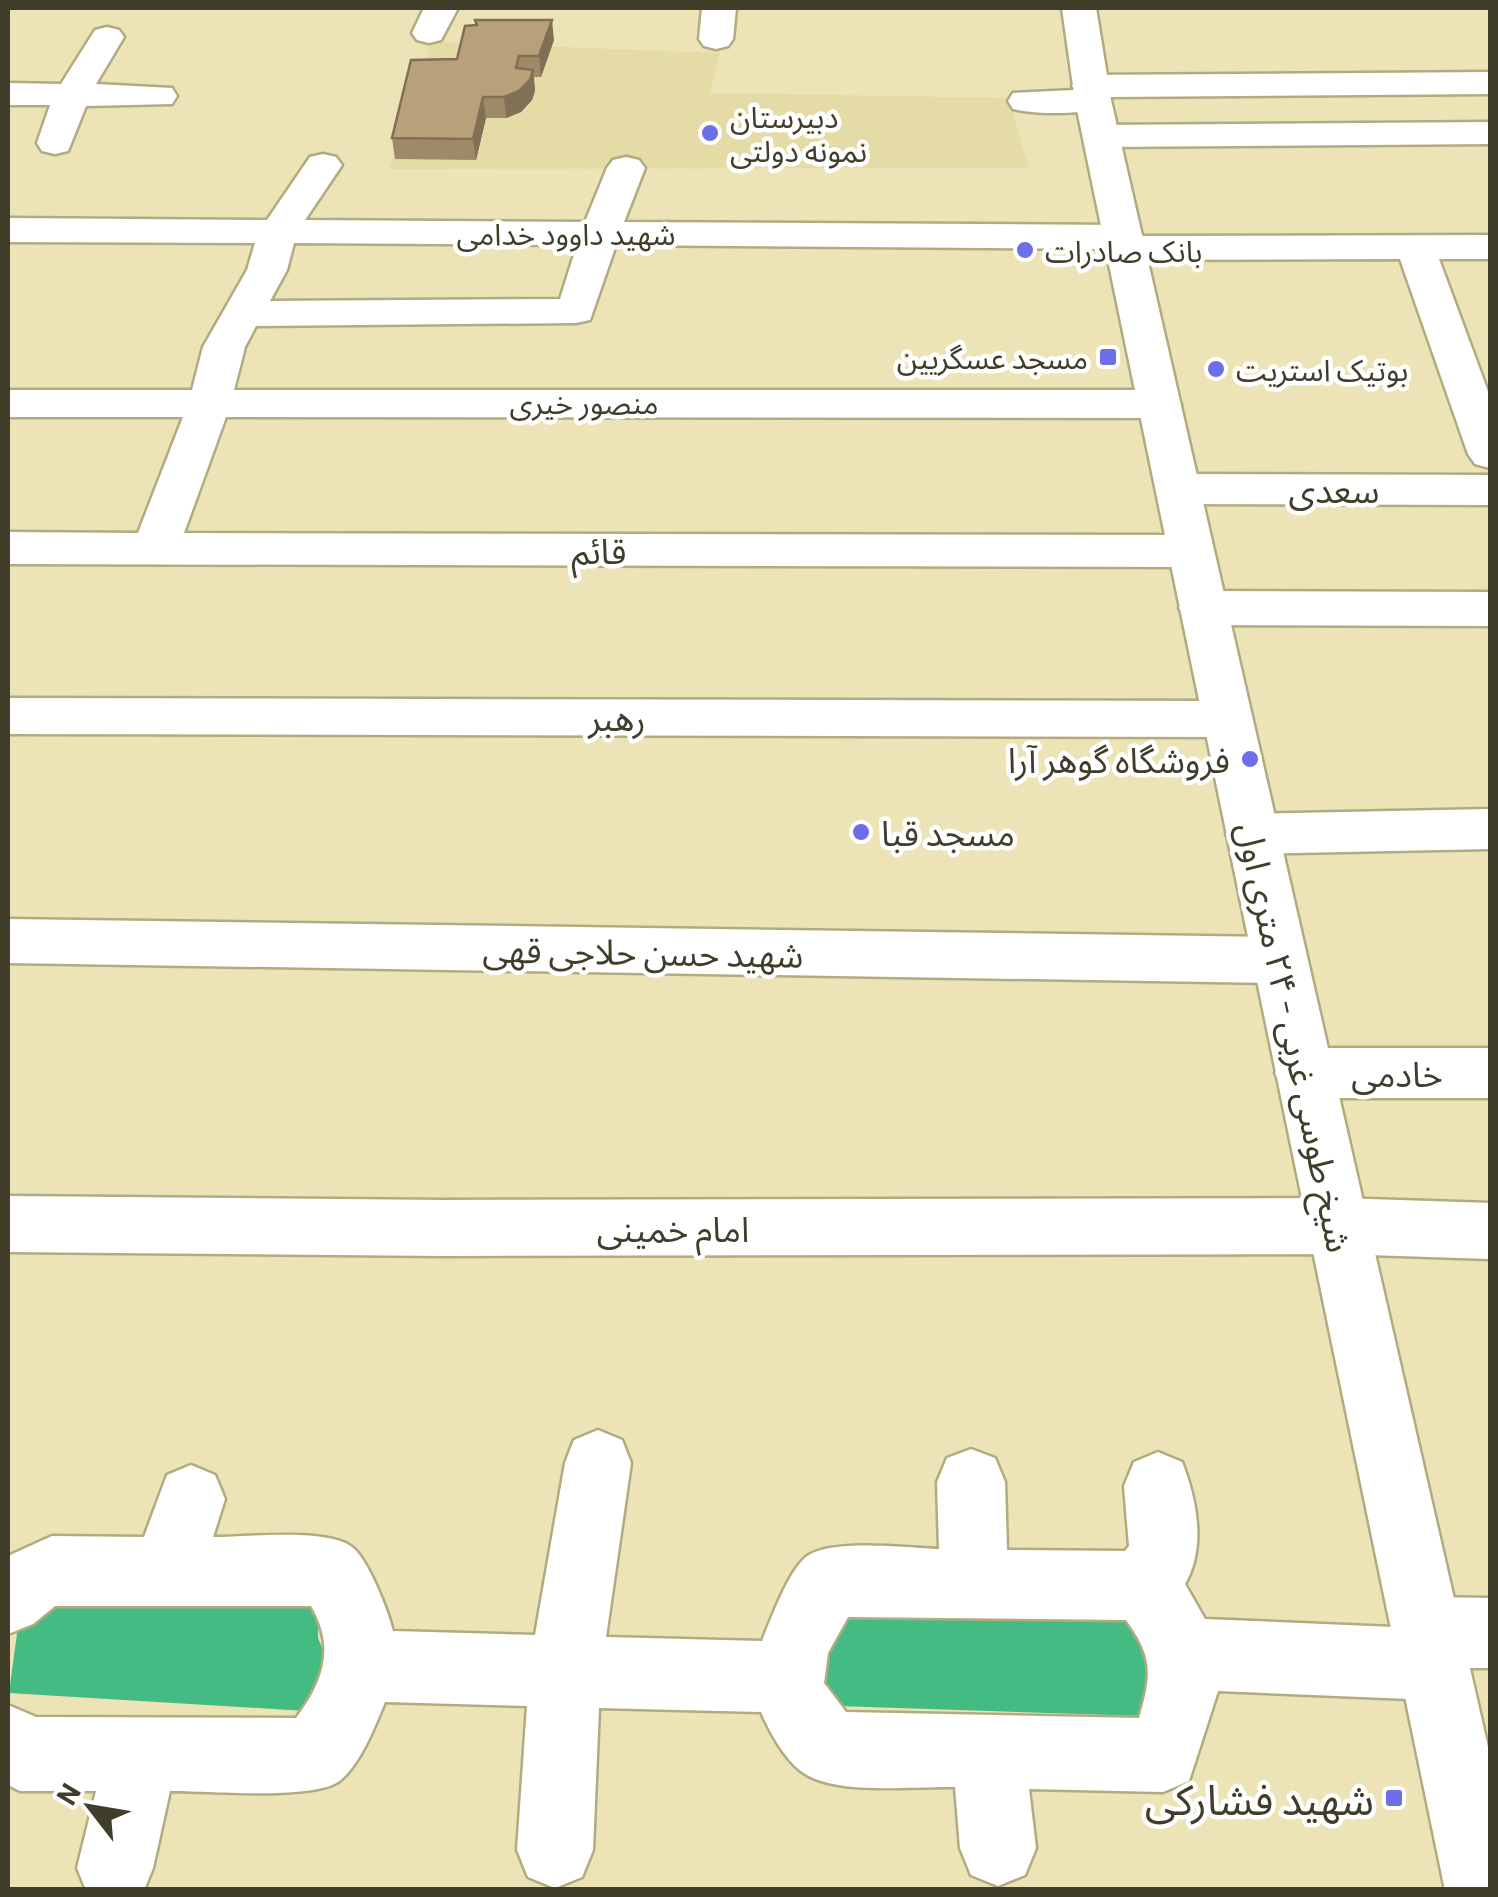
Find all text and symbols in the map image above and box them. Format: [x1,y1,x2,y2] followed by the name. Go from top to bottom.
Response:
[730,98,867,169] place label: دبیرستان نمونه دولتی
[699,122,721,144] marker: دبیرستان نمونه دولتی
[456,215,676,252] street label: شهید داوود خدامی
[1045,232,1202,269] place label: بانک صادرات
[1014,239,1036,261] marker: بانک صادرات
[897,339,1088,376] place label: مسجد عسگریین
[1097,346,1119,368] marker: مسجد عسگریین
[1236,351,1408,388] place label: بوتیک استریت
[1205,358,1227,380] marker: بوتیک استریت
[509,384,659,421] street label: منصور خیری
[1289,468,1379,511] street label: سعدی
[572,529,626,579] street label: قائم
[587,696,646,740] street label: رهبر
[1008,738,1230,782] place label: فروشگاه گوهر آرا
[1239,748,1261,770] marker: فروشگاه گوهر آرا
[881,811,1015,853] place label: مسجد قبا
[1223,818,1362,1257] street label: شیخ طوسی غربی - ۲۴ متری اول
[850,821,872,843] marker: مسجد قبا
[482,927,804,976] street label: شهید حسن حلاجی قهی
[1351,1052,1443,1095] street label: خادمی
[597,1207,749,1256] street label: امام خمینی
[40,1757,140,1857] north arrow
[1145,1773,1374,1825] place label: شهید فشارکی
[48,1777,87,1810] text: N
[1383,1787,1405,1809] marker: شهید فشارکی

